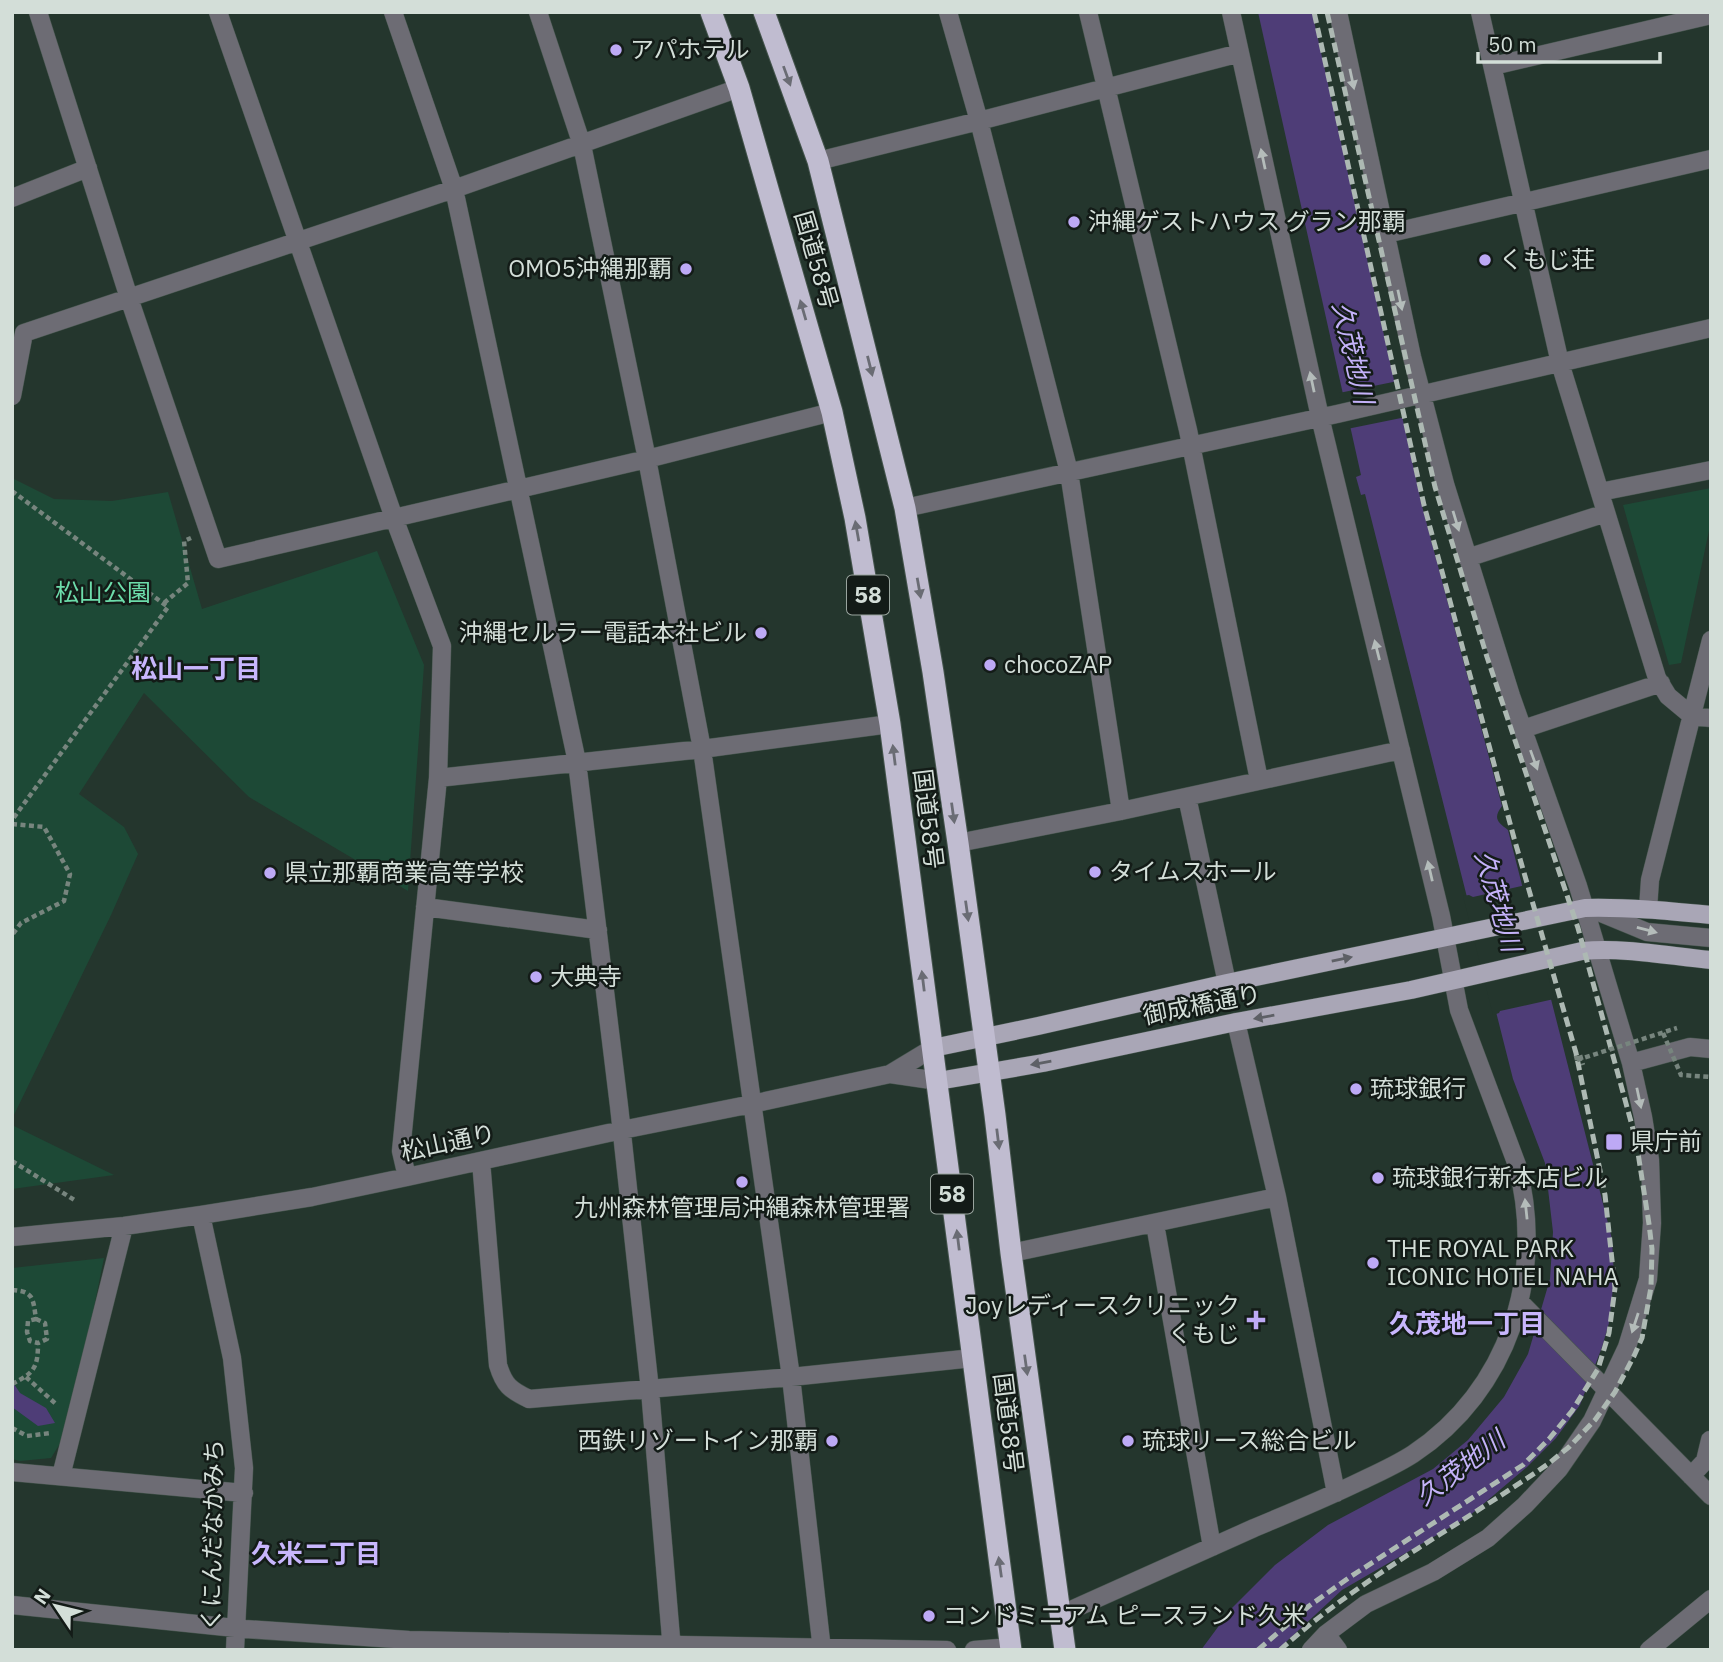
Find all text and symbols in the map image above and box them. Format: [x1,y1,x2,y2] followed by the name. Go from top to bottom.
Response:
[1478,21,1660,65] scale bar
[1488,30,1537,58] text: 50 m
[630,33,750,65] place label: アパホテル
[608,42,624,58] marker: アパホテル
[782,66,793,87] one-way arrow
[1347,68,1358,90] one-way arrow
[1257,148,1268,170] one-way arrow
[1088,205,1406,237] place label: 沖縄ゲストハウス グラン那覇
[788,207,846,313] street label: 国道58号
[1066,214,1082,230] marker: 沖縄ゲストハウス グラン那覇
[1499,243,1595,275] place label: くもじ荘
[508,252,672,284] place label: OMO5沖縄那覇
[1477,252,1493,268] marker: くもじ荘
[678,261,694,277] marker: OMO5沖縄那覇
[1395,289,1406,311] one-way arrow
[1326,298,1383,410] water label: 久茂地川
[797,299,807,320] one-way arrow
[865,355,876,377] one-way arrow
[1307,371,1318,393] one-way arrow
[1452,510,1462,531] one-way arrow
[851,520,862,542] one-way arrow
[55,576,151,608] park label: 松山公園
[847,576,889,614] road number: 58
[914,577,925,599] one-way arrow
[459,616,747,648] place label: 沖縄セルラー電話本社ビル
[753,625,769,641] marker: 沖縄セルラー電話本社ビル
[1371,639,1382,661] one-way arrow
[1004,648,1112,680] place label: chocoZAP
[131,651,261,685] district label: 松山一丁目
[982,657,998,673] marker: chocoZAP
[888,744,899,766] one-way arrow
[1529,750,1540,771] one-way arrow
[907,767,951,871] street label: 国道58号
[948,802,959,824] one-way arrow
[1468,846,1530,958] water label: 久茂地川
[1109,855,1277,887] place label: タイムスホール
[284,856,524,888] place label: 県立那覇商業高等学校
[1425,860,1436,882] one-way arrow
[1087,864,1103,880] marker: タイムスホール
[262,865,278,881] marker: 県立那覇商業高等学校
[961,900,972,922] one-way arrow
[1636,925,1657,935] one-way arrow
[1331,954,1353,965] one-way arrow
[550,960,622,992] place label: 大典寺
[528,969,544,985] marker: 大典寺
[917,970,928,992] one-way arrow
[1140,977,1264,1031] street label: 御成橋通り
[1253,1012,1275,1023] one-way arrow
[1030,1058,1052,1069] one-way arrow
[1370,1072,1466,1104] place label: 琉球銀行
[1348,1081,1364,1097] marker: 琉球銀行
[1633,1087,1644,1109] one-way arrow
[398,1116,498,1168] street label: 松山通り
[1630,1125,1702,1157] place label: 県庁前
[992,1128,1003,1150] one-way arrow
[1604,1132,1624,1152] marker: 県庁前
[1392,1161,1608,1193] place label: 琉球銀行新本店ビル
[1370,1170,1386,1186] marker: 琉球銀行新本店ビル
[734,1174,750,1190] marker: 九州森林管理局沖縄森林管理署
[931,1175,973,1214] road number: 58
[574,1191,910,1223] place label: 九州森林管理局沖縄森林管理署
[1520,1198,1531,1220] one-way arrow
[953,1229,964,1251] one-way arrow
[1387,1232,1619,1292] place label: THE ROYAL PARK ICONIC HOTEL NAHA
[1365,1255,1381,1271] marker: THE ROYAL PARK ICONIC HOTEL NAHA
[965,1289,1240,1349] place label: Joyレディースクリニック くもじ
[1389,1306,1545,1340] district label: 久茂地一丁目
[1246,1310,1266,1330] marker: Joyレディースクリニック くもじ
[1629,1312,1640,1333] one-way arrow
[1021,1354,1032,1376] one-way arrow
[987,1371,1031,1475] street label: 国道58号
[1408,1421,1514,1512] water label: 久茂地川
[578,1424,818,1456] place label: 西鉄リゾートイン那覇
[1142,1424,1357,1456] place label: 琉球リース総合ビル
[824,1433,840,1449] marker: 西鉄リゾートイン那覇
[1120,1433,1136,1449] marker: 琉球リース総合ビル
[194,1439,230,1631] street label: くにんだなかみち
[251,1536,381,1570] district label: 久米二丁目
[995,1556,1006,1578] one-way arrow
[21,1571,91,1641] north arrow
[28,1584,56,1609] text: N
[943,1599,1306,1631] place label: コンドミニアム ピースランド久米
[921,1608,937,1624] marker: コンドミニアム ピースランド久米

